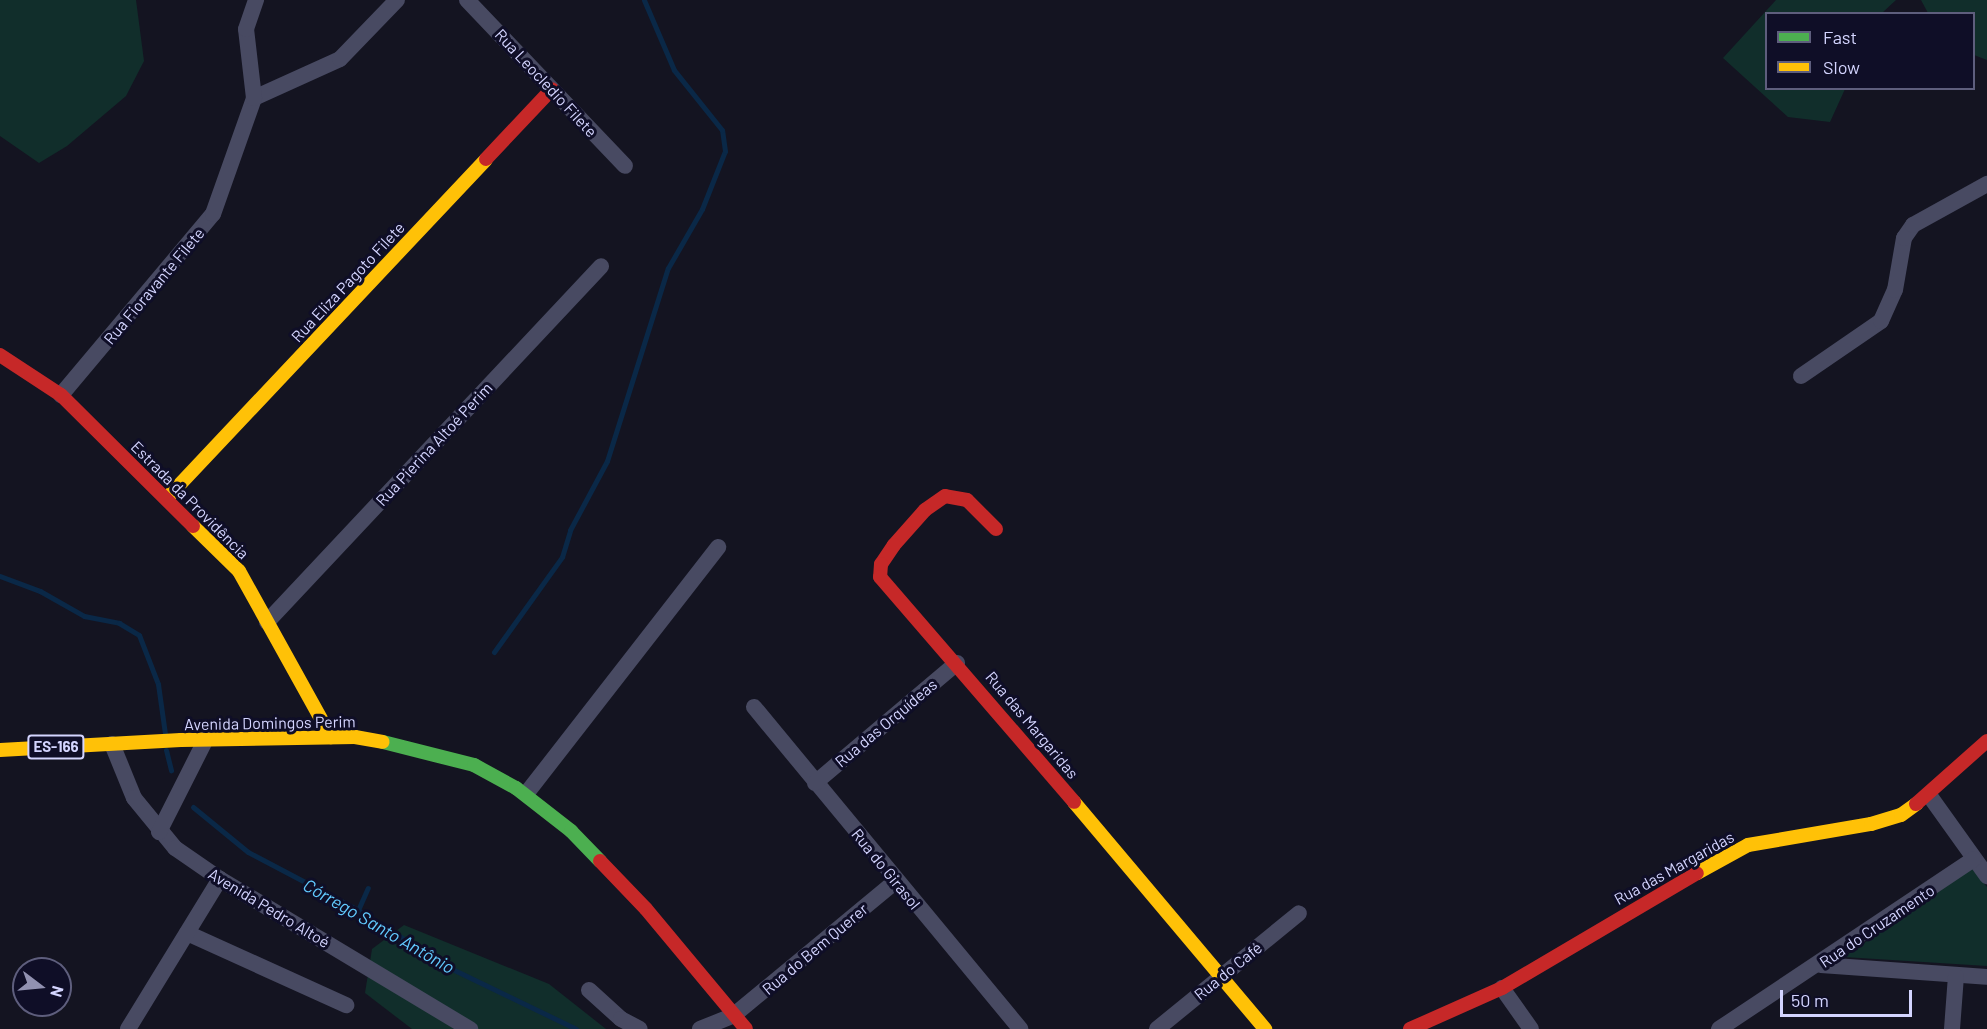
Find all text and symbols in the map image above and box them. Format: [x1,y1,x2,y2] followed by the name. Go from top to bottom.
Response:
[1765,12,1975,90] legend
[491,25,601,141] street label: Rua Leocledio Filete
[1823,26,1857,48] text: Fast
[1823,56,1860,78] text: Slow
[287,218,409,346] street label: Rua Eliza Pagoto Filete
[100,224,208,348] street label: Rua Fioravante Filete
[372,378,496,510] street label: Rua Pierina Altoé Perim
[127,437,253,563] street label: Estrada da Providência
[982,667,1082,783] street label: Rua das Margaridas
[831,675,941,771] street label: Rua das Orquídeas
[184,712,356,734] street label: Avenida Domingos Perim
[26,735,86,759] road number: ES-166
[848,825,924,913] street label: Rua do Girasol
[1611,827,1737,909] street label: Rua das Margaridas
[205,864,333,952] street label: Avenida Pedro Altoé
[299,874,459,978] water label: Córrego Santo Antônio
[1816,880,1938,972] street label: Rua do Cruzamento
[758,899,872,999] street label: Rua do Bem Querer
[1190,938,1266,1004] street label: Rua do Café
[12,957,72,1017] north arrow
[1783,978,1915,1016] scale bar
[47,984,68,999] text: N
[1791,989,1829,1011] text: 50 m

